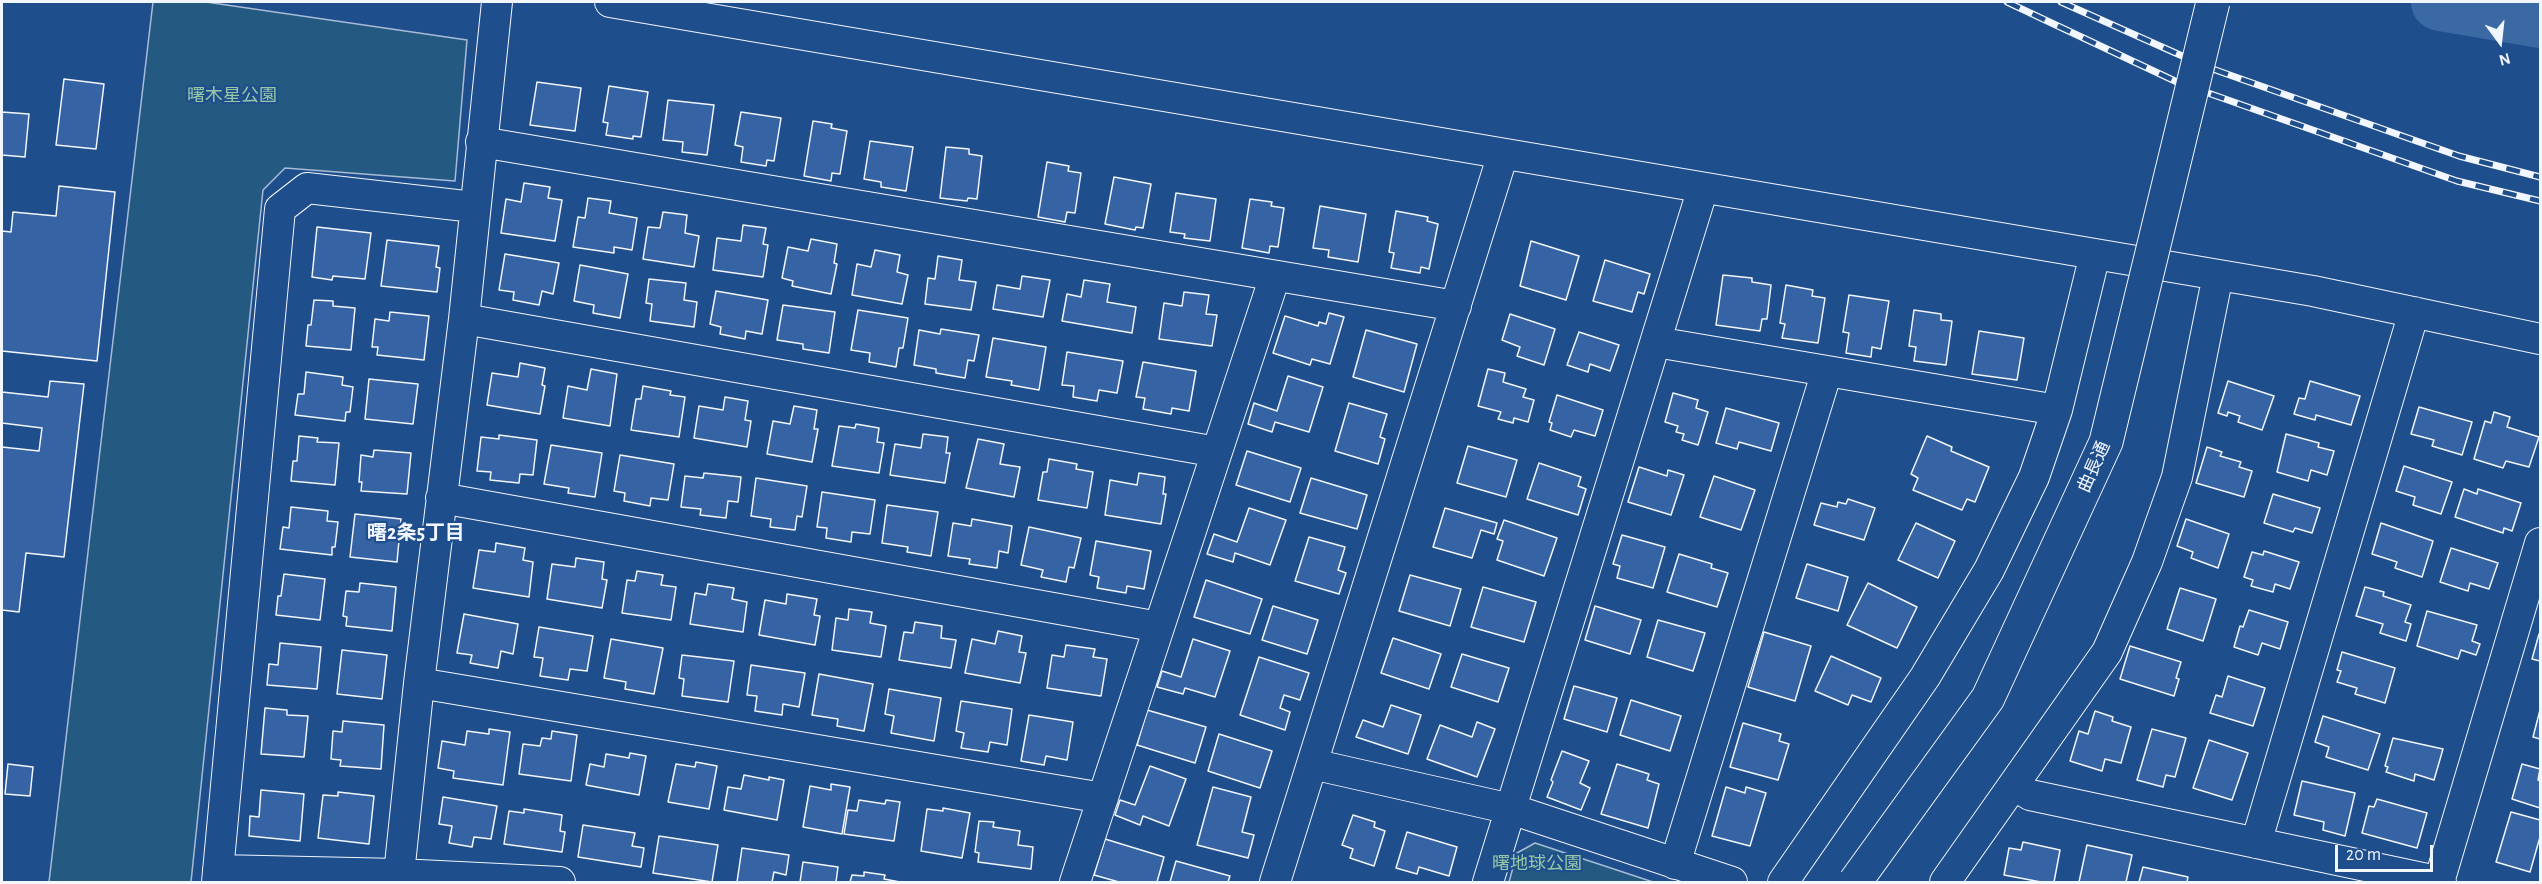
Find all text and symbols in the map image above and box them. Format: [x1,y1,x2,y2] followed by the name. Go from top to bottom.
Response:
[2470,12,2530,72] north arrow
[2497,50,2512,69] text: N
[187,85,277,107] park label: 曙木星公園
[2073,438,2115,496] street label: 曲長通
[367,521,465,545] district label: 曙2条5丁目
[2338,833,2436,871] scale bar
[2346,846,2381,864] text: 20 m
[1492,853,1582,875] park label: 曙地球公園

